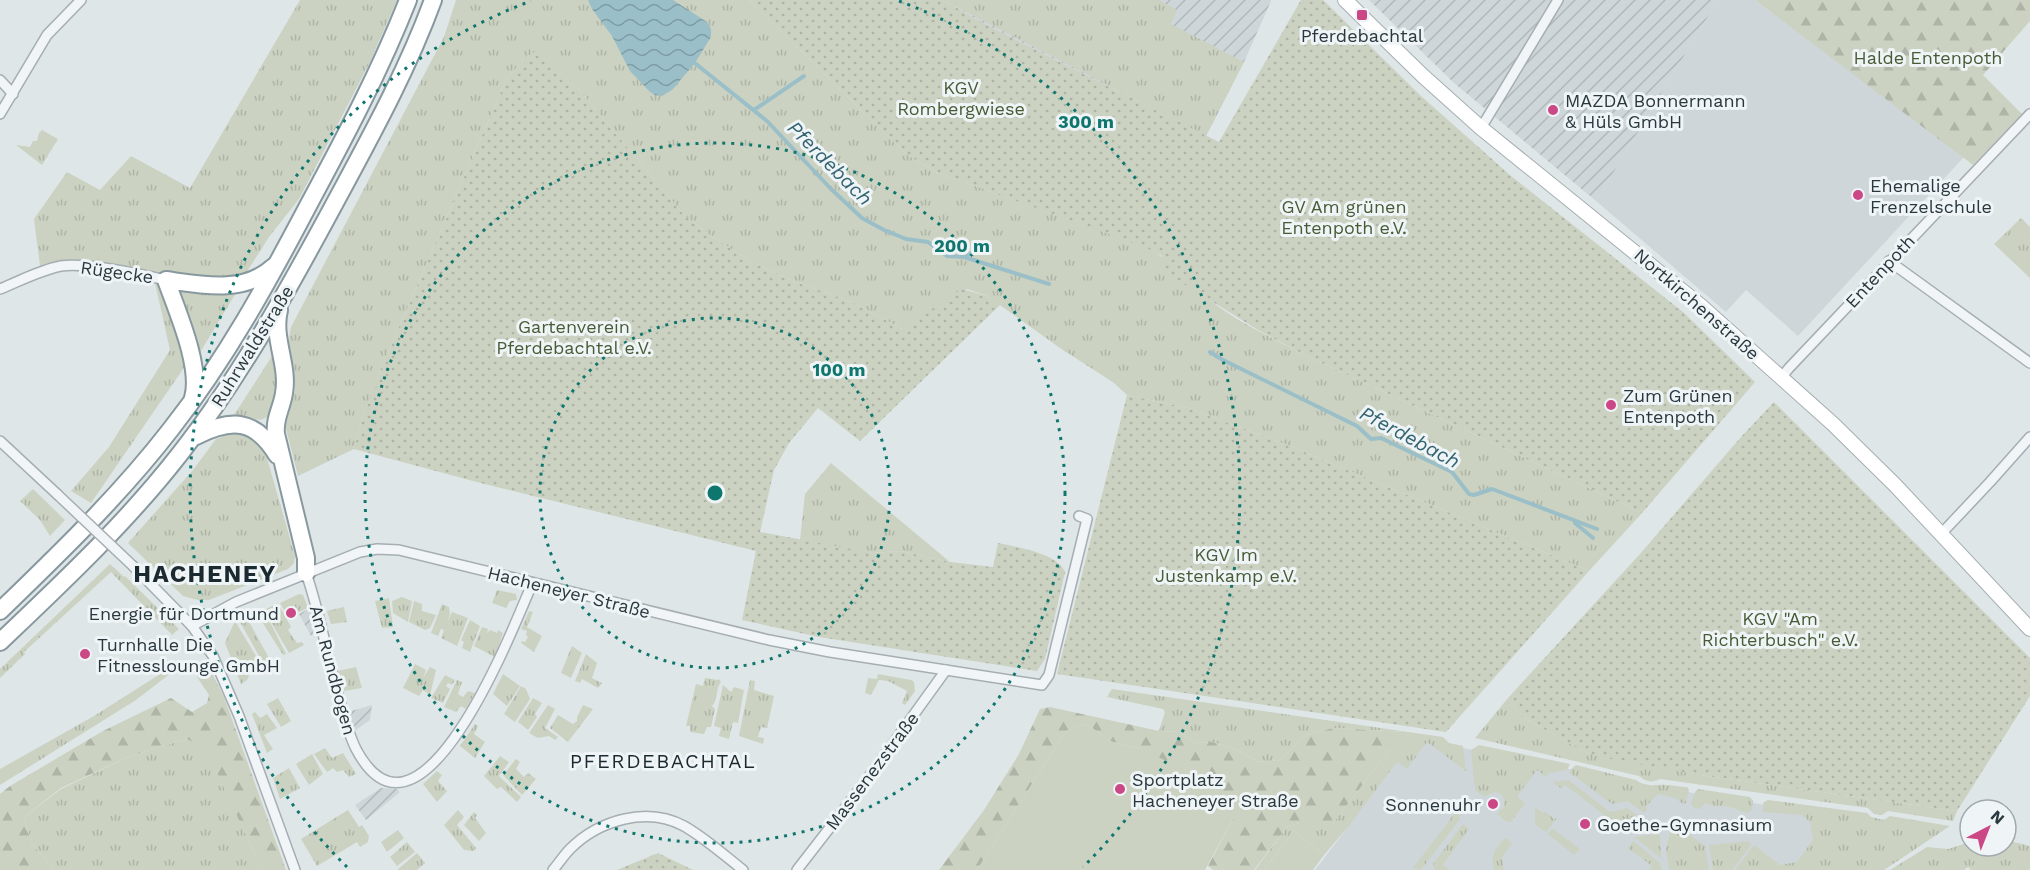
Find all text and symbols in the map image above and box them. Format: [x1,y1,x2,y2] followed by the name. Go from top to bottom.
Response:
[1355,8,1369,22] marker: Pferdebachtal
[1301,25,1424,46] place label: Pferdebachtal
[1854,47,2002,68] park label: Halde Entenpoth
[897,77,1025,119] park label: KGV Rombergwiese
[1565,90,1746,132] place label: MAZDA Bonnermann & Hüls GmbH
[1546,103,1560,117] marker: MAZDA Bonnermann & Hüls GmbH
[1058,111,1114,132] text: 300 m
[783,116,877,210] water label: Pferdebach
[1870,175,1992,217] place label: Ehemalige Frenzelschule
[1851,188,1865,202] marker: Ehemalige Frenzelschule
[1281,196,1407,238] park label: GV Am grünen Entenpoth e.V.
[1841,230,1919,312] street label: Entenpoth
[934,235,990,256] text: 200 m
[1630,244,1764,364] street label: Nortkirchenstraße
[79,257,155,287] street label: Rügecke
[206,281,298,411] street label: Ruhrwaldstraße
[496,316,652,358] park label: Gartenverein Pferdebachtal e.V.
[812,359,866,380] text: 100 m
[1623,385,1733,427] place label: Zum Grünen Entenpoth
[1604,398,1618,412] marker: Zum Grünen Entenpoth
[1356,401,1464,473] water label: Pferdebach
[705,483,725,503] centre of rings
[1155,544,1297,586] park label: KGV Im Justenkamp e.V.
[133,560,277,588] district label: HACHENEY
[486,562,652,622] street label: Hacheneyer Straße
[88,603,279,624] place label: Energie für Dortmund
[306,603,360,737] street label: Am Rundbogen
[284,606,298,620] marker: Energie für Dortmund
[1702,608,1858,650] park label: KGV "Am Richterbusch" e.V.
[97,634,280,676] place label: Turnhalle Die Fitnesslounge GmbH
[78,647,92,661] marker: Turnhalle Die Fitnesslounge GmbH
[821,708,923,834] street label: Massenezstraße
[570,749,756,773] district label: PFERDEBACHTAL
[1132,769,1299,811] place label: Sportplatz Hacheneyer Straße
[1113,782,1127,796] marker: Sportplatz Hacheneyer Straße
[1385,794,1481,815] place label: Sonnenuhr
[1486,797,1500,811] marker: Sonnenuhr
[1958,798,2018,858] north arrow
[1987,806,2008,828] text: N
[1597,814,1772,835] place label: Goethe-Gymnasium
[1578,817,1592,831] marker: Goethe-Gymnasium

